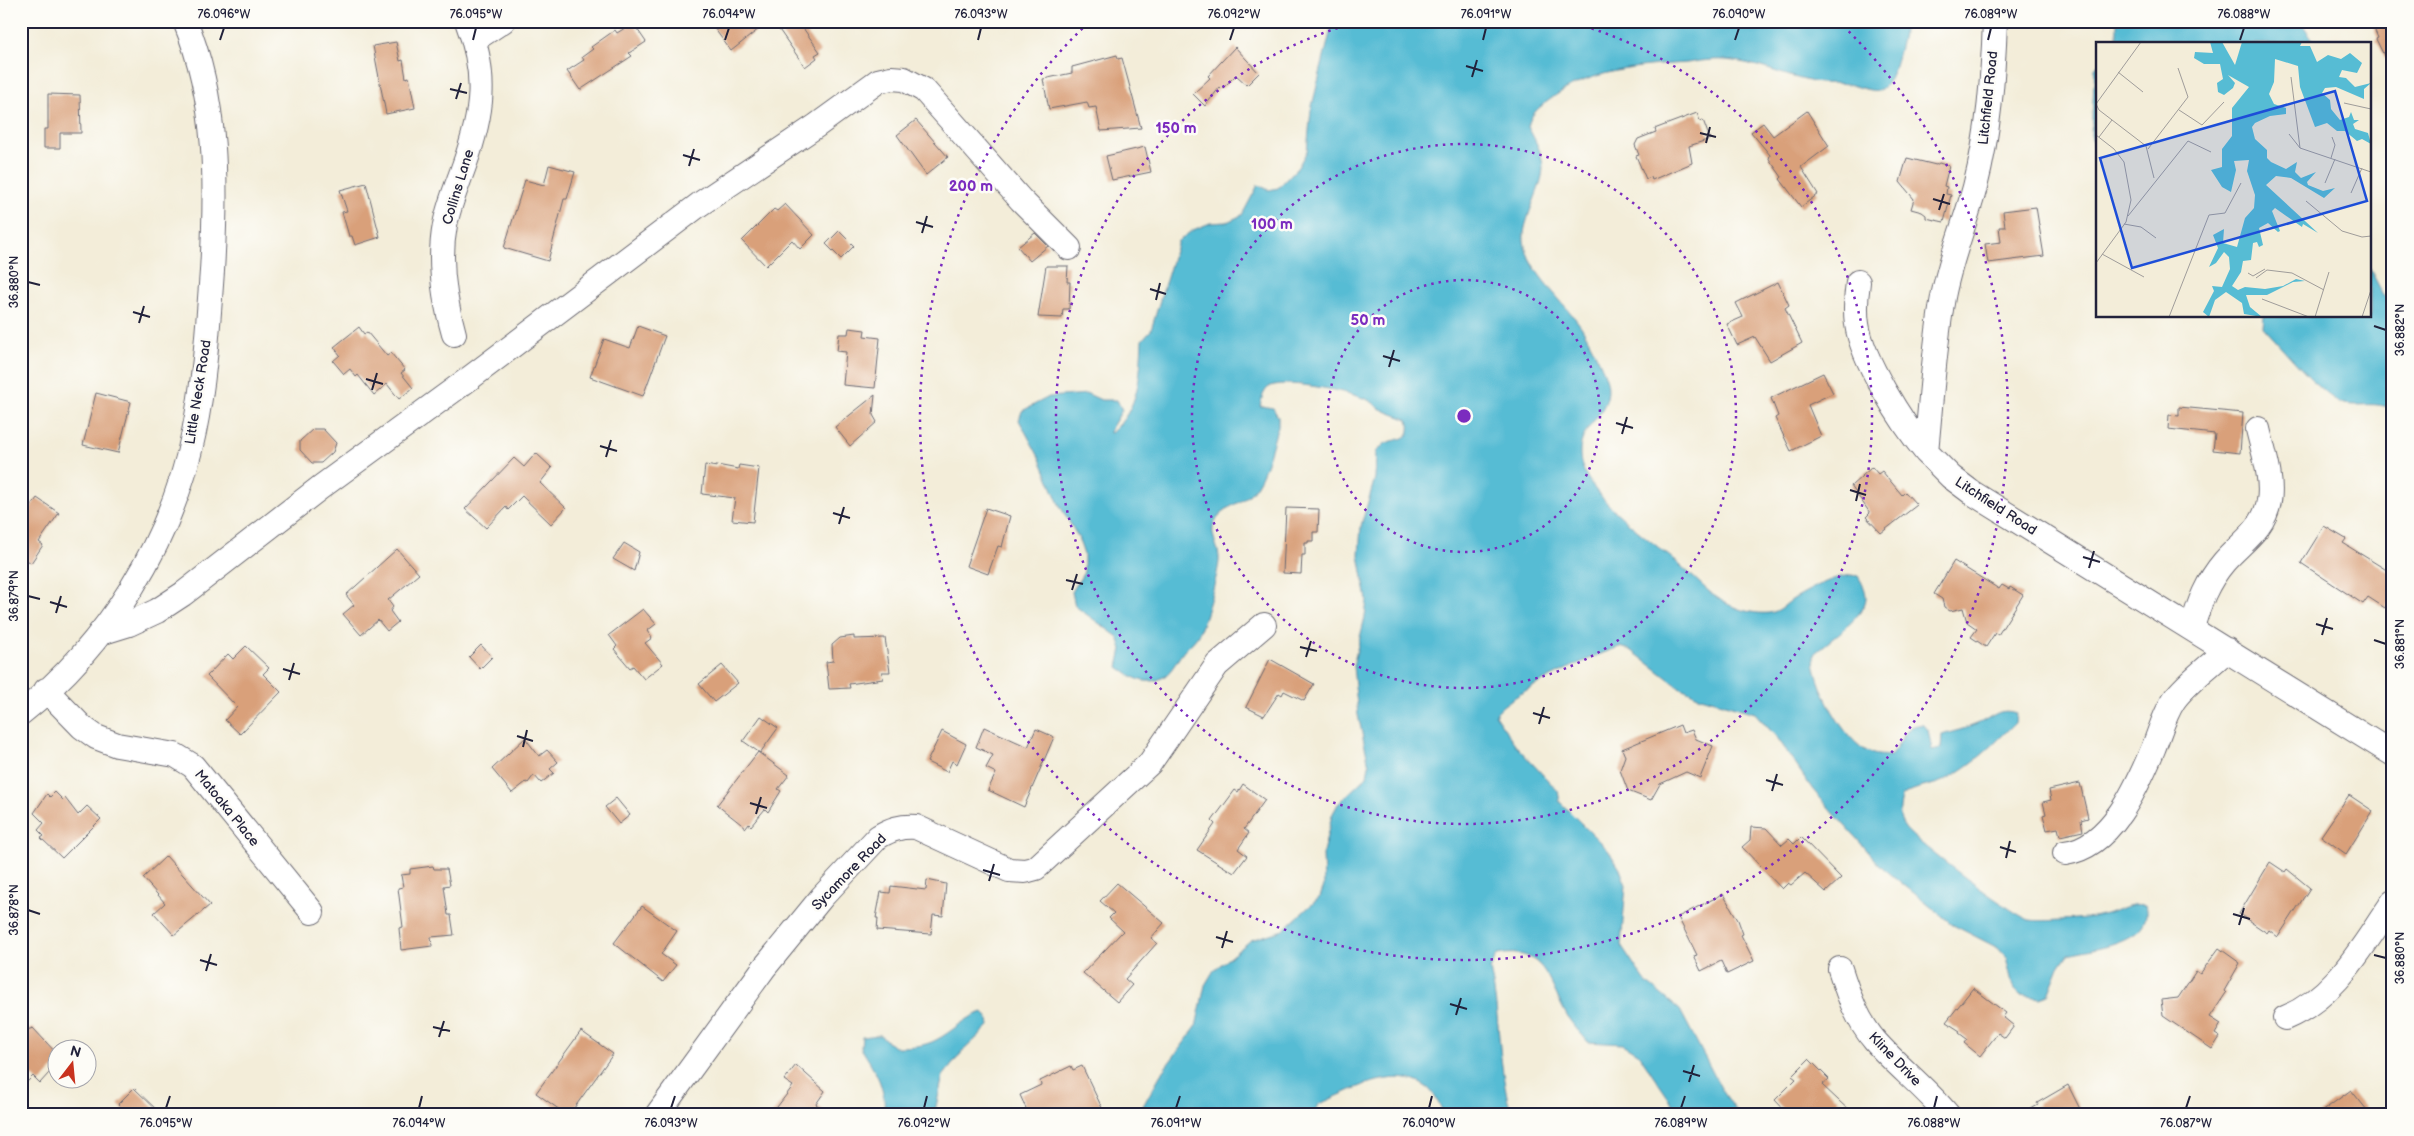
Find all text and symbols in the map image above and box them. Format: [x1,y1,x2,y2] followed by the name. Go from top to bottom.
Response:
[197,7,251,22] text: 76.096°W
[450,7,502,22] text: 76.095°W
[703,7,755,22] text: 76.094°W
[954,7,1008,22] text: 76.093°W
[1208,7,1260,22] text: 76.092°W
[1461,7,1511,22] text: 76.091°W
[1712,7,1766,22] text: 76.090°W
[1964,7,2018,22] text: 76.089°W
[2217,7,2271,22] text: 76.088°W
[2096,42,2372,318] inset map
[1975,50,2001,146] street label: Litchfield Road
[1155,119,1197,138] text: 150 m
[438,147,478,227] street label: Collins Lane
[949,177,993,196] text: 200 m
[1251,215,1293,234] text: 100 m
[7,256,22,308] text: 36.880°N
[2393,304,2408,356] text: 36.882°N
[1351,311,1386,330] text: 50 m
[181,338,215,446] street label: Little Neck Road
[1455,407,1473,425] centre of rings
[1952,473,2040,539] street label: Litchfield Road
[7,570,22,622] text: 36.879°N
[2393,619,2408,669] text: 36.881°N
[191,766,263,850] street label: Matoaka Place
[808,830,890,914] street label: Sycamore Road
[7,884,22,936] text: 36.878°N
[2393,932,2408,984] text: 36.880°N
[1865,1029,1925,1089] street label: Kline Drive
[48,1038,98,1088] north arrow
[68,1042,83,1062] text: N
[140,1116,192,1131] text: 76.095°W
[393,1116,445,1131] text: 76.094°W
[644,1116,698,1131] text: 76.093°W
[898,1116,950,1131] text: 76.092°W
[1151,1116,1201,1131] text: 76.091°W
[1402,1116,1456,1131] text: 76.090°W
[1654,1116,1708,1131] text: 76.089°W
[1907,1116,1961,1131] text: 76.088°W
[2160,1116,2212,1131] text: 76.087°W

